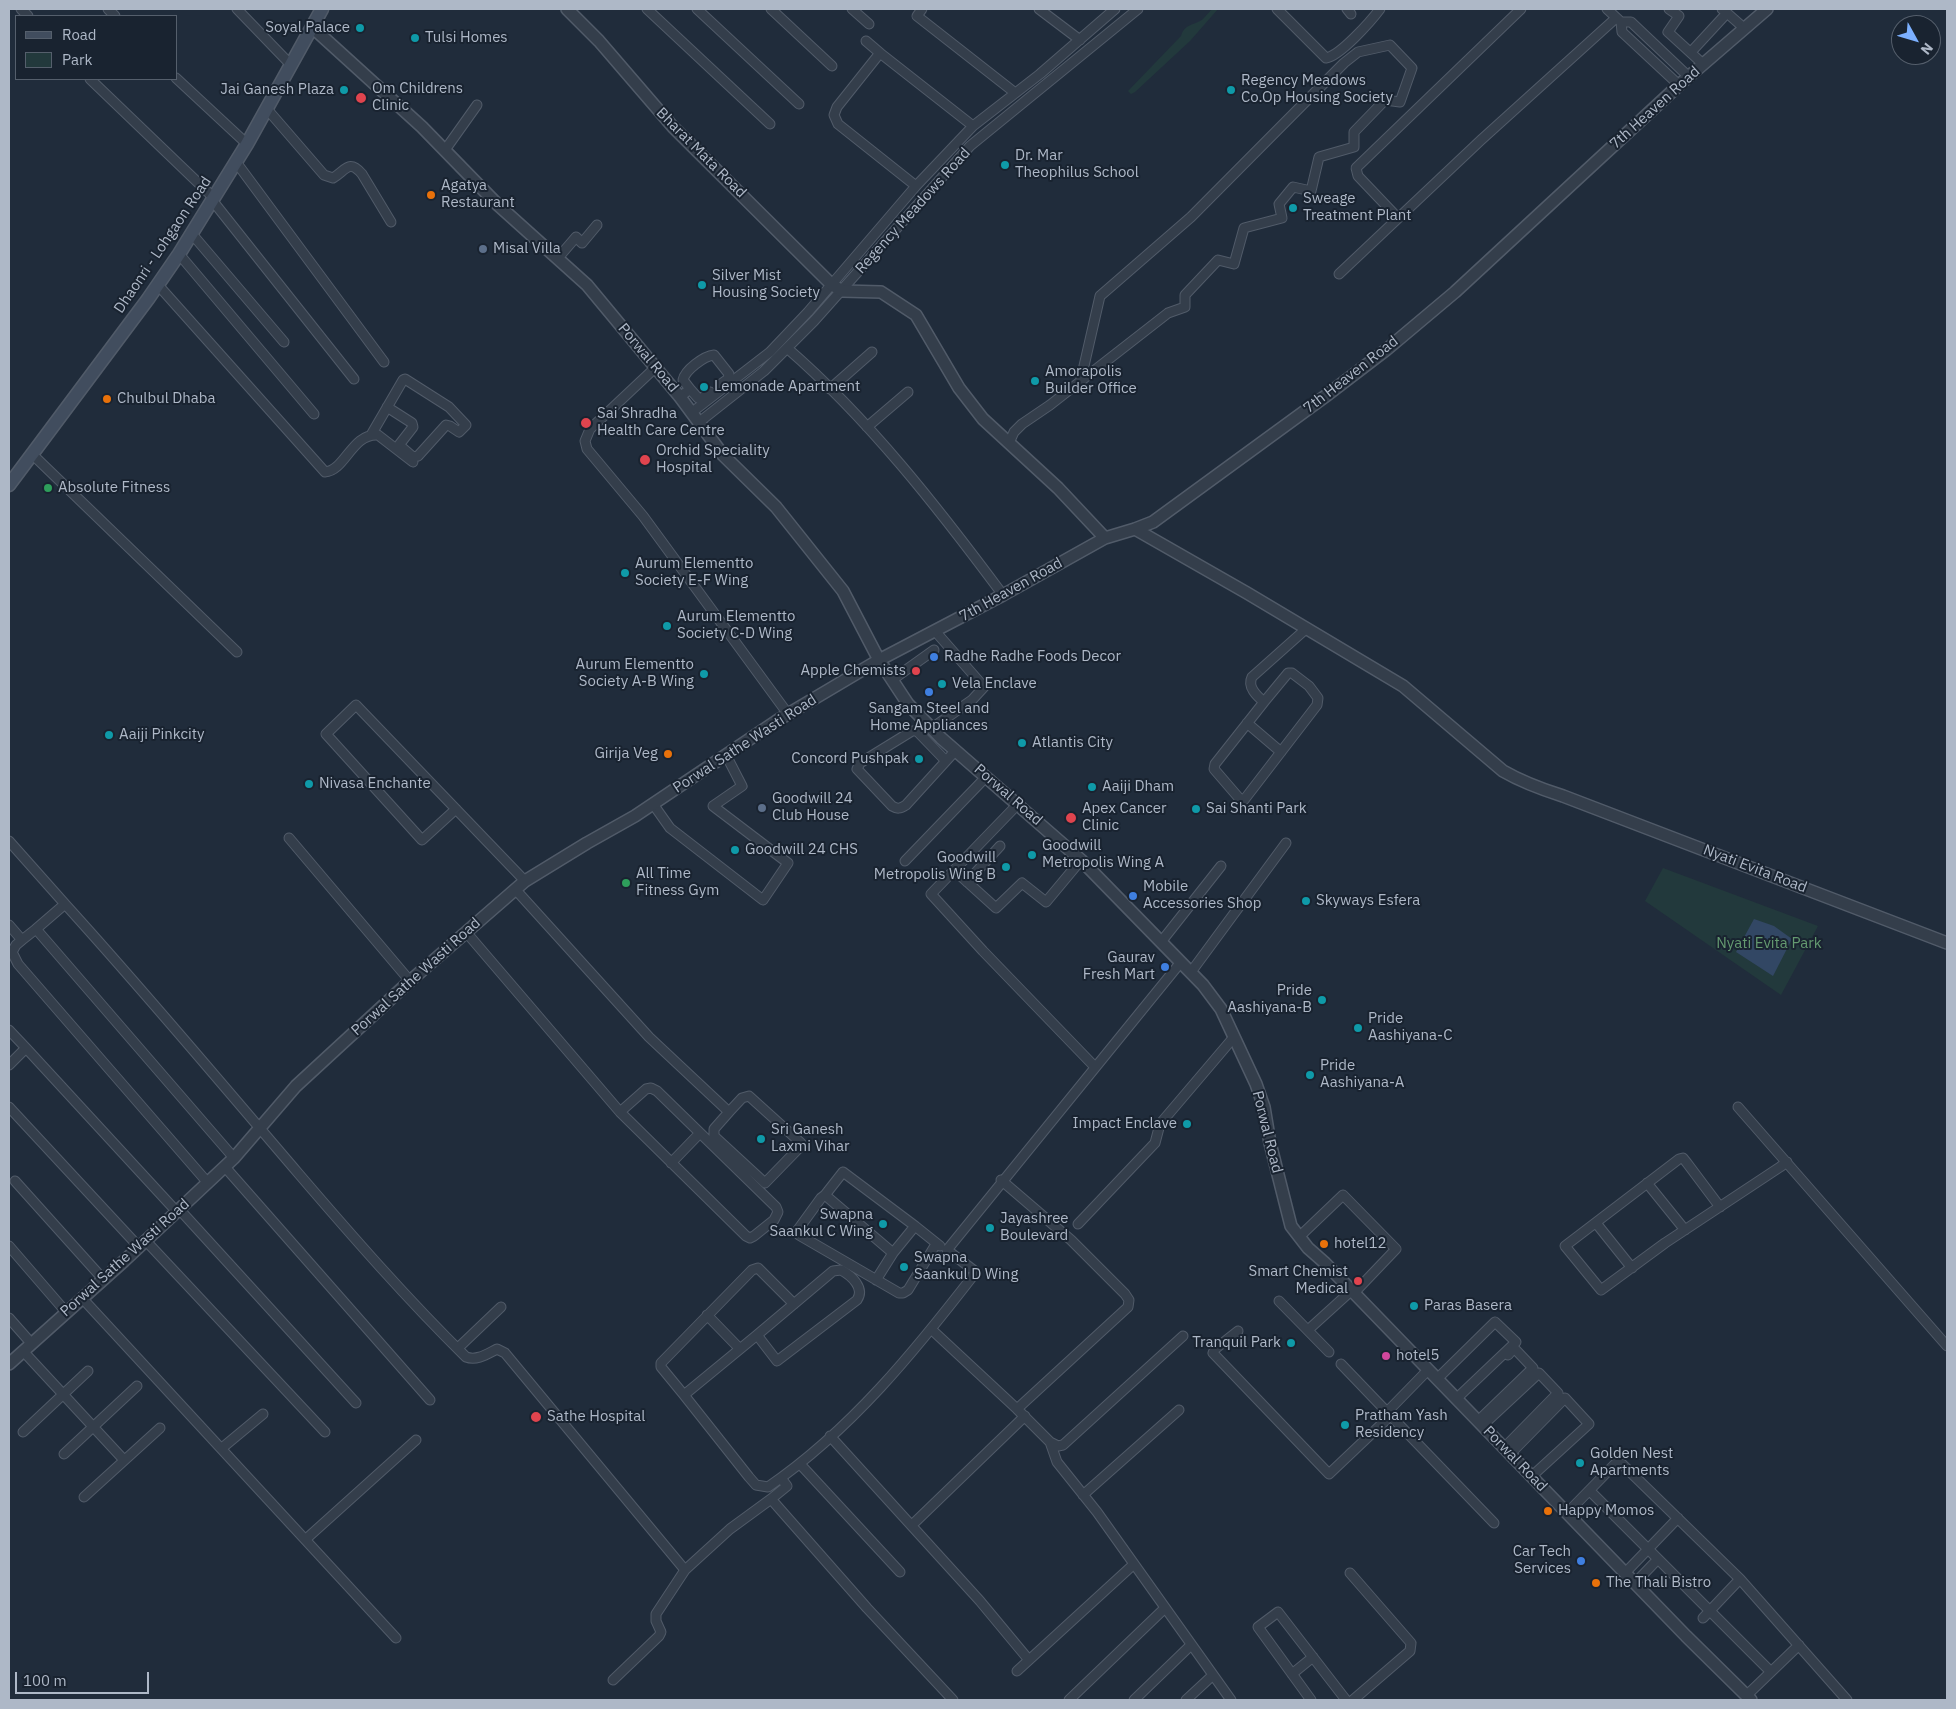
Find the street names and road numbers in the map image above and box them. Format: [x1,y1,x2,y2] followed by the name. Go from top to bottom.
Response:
[1606,63,1704,153] street label: 7th Heaven Road
[652,104,750,202] street label: Bharat Mata Road
[852,144,974,278] street label: Regency Meadows Road
[111,173,215,317] street label: Dhaonri - Lohgaon Road
[614,320,682,396] street label: Porwal Road
[1300,332,1402,418] street label: 7th Heaven Road
[956,554,1066,626] street label: 7th Heaven Road
[670,691,820,797] street label: Porwal Sathe Wasti Road
[970,761,1046,829] street label: Porwal Road
[1701,841,1809,897] street label: Nyati Evita Road
[348,914,484,1040] street label: Porwal Sathe Wasti Road
[1248,1089,1286,1175] street label: Porwal Road
[57,1195,193,1321] street label: Porwal Sathe Wasti Road
[1479,1422,1551,1496] street label: Porwal Road

